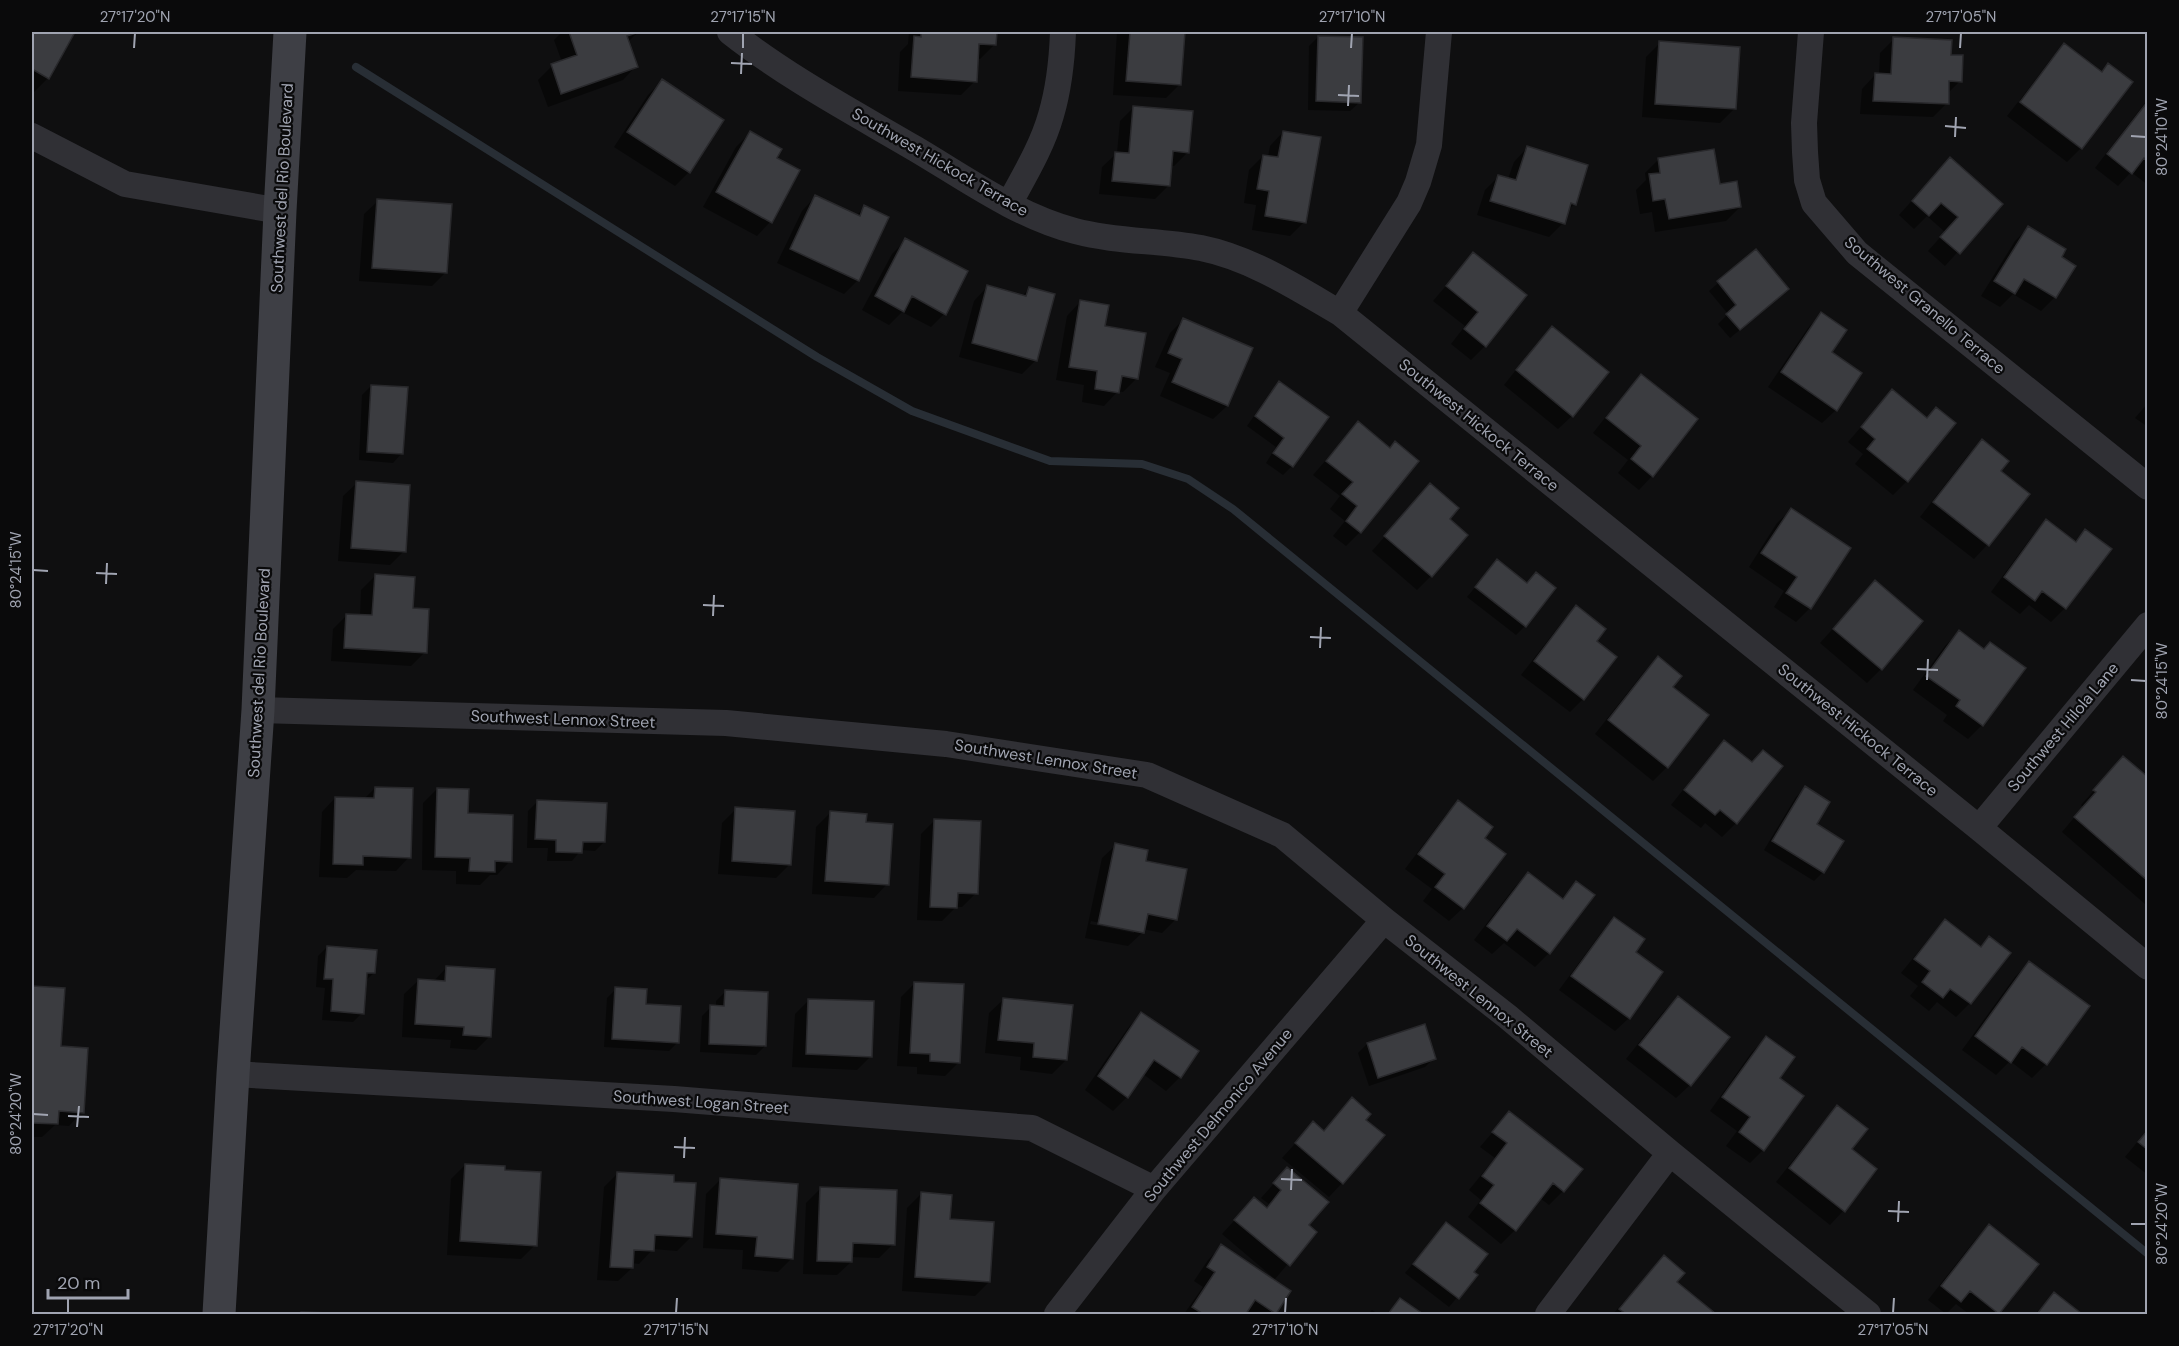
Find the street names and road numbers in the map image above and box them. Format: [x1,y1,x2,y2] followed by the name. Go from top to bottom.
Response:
[266,83,298,293] street label: Southwest del Rio Boulevard
[848,103,1032,221] street label: Southwest Hickock Terrace
[1840,231,2010,379] street label: Southwest Granello Terrace
[1395,354,1563,496] street label: Southwest Hickock Terrace
[243,568,275,778] street label: Southwest del Rio Boulevard
[2003,658,2123,796] street label: Southwest Hilola Lane
[1774,659,1942,801] street label: Southwest Hickock Terrace
[470,705,656,733] street label: Southwest Lennox Street
[953,734,1139,784] street label: Southwest Lennox Street
[1401,930,1557,1062] street label: Southwest Lennox Street
[1139,1024,1297,1206] street label: Southwest Delmonico Avenue
[612,1085,790,1119] street label: Southwest Logan Street

